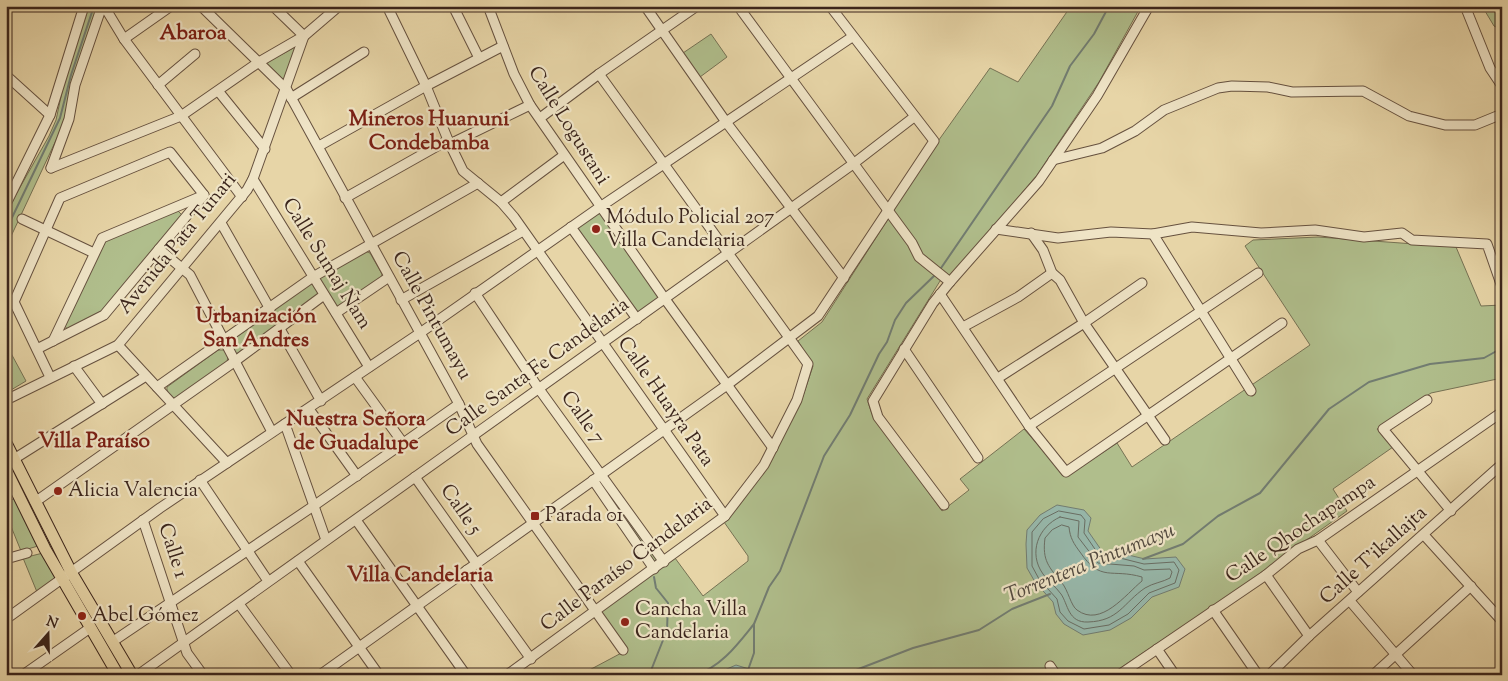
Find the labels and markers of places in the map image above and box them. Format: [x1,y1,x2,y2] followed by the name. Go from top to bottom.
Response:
[606,204,774,256] place label: Módulo Policial 207 Villa Candelaria
[590,223,602,235] marker: Módulo Policial 207 Villa Candelaria
[68,477,198,506] place label: Alicia Valencia
[52,485,64,497] marker: Alicia Valencia
[545,502,624,531] place label: Parada 01
[529,510,541,522] marker: Parada 01
[635,596,747,648] place label: Cancha Villa Candelaria
[92,602,199,631] place label: Abel Gómez
[76,610,88,622] marker: Abel Gómez
[619,616,631,628] marker: Cancha Villa Candelaria

